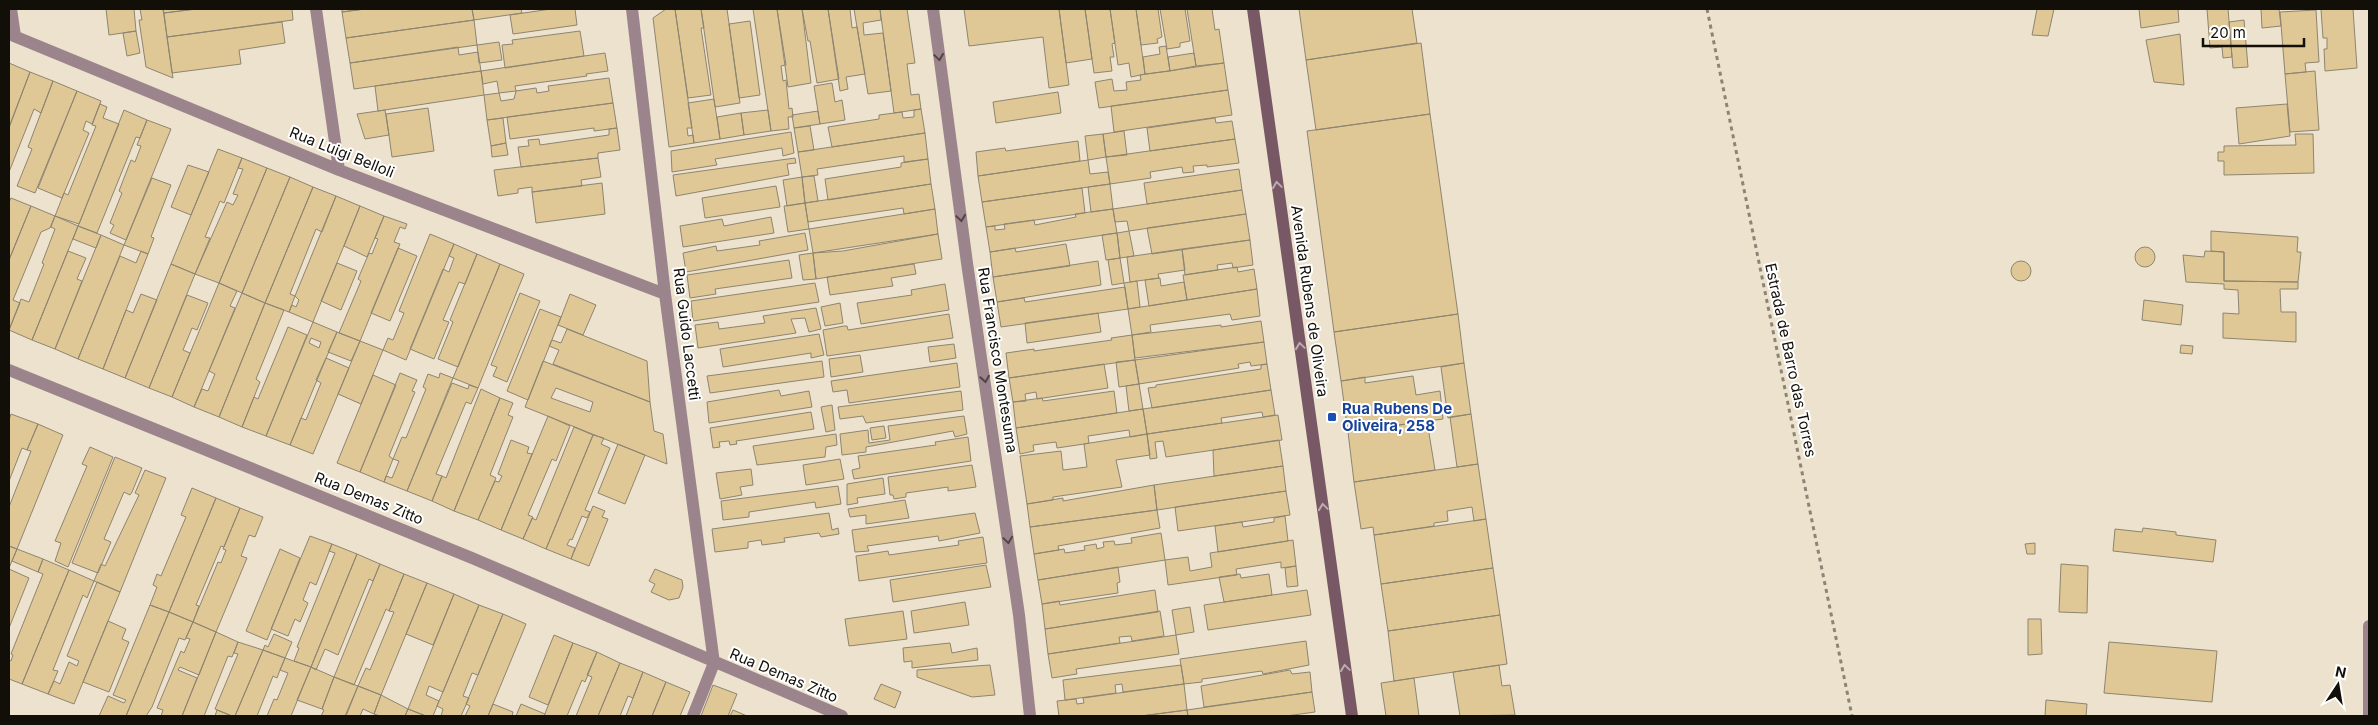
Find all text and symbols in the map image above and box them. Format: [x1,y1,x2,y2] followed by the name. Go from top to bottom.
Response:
[2203,15,2304,47] scale bar
[2210,23,2246,42] text: 20 m
[933,53,944,61] one-way arrow
[287,122,397,182] street label: Rua Luigi Belloli
[1273,181,1283,190] one-way arrow
[1287,204,1333,398] street label: Avenida Rubens de Oliveira
[955,214,965,222] one-way arrow
[1761,261,1821,459] street label: Estrada de Barro das Torres
[974,266,1022,454] street label: Rua Francisco Montesuma
[669,267,705,401] street label: Rua Guido Laccetti
[1295,342,1306,350] one-way arrow
[979,375,990,383] one-way arrow
[1342,399,1452,435] place label: Rua Rubens De Oliveira, 258
[1326,411,1338,423] marker: Rua Rubens De Oliveira, 258
[312,468,426,528] street label: Rua Demas Zitto
[1318,503,1328,511] one-way arrow
[1003,535,1013,544] one-way arrow
[727,644,841,706] street label: Rua Demas Zitto
[2313,660,2363,710] north arrow
[2334,662,2348,681] text: N
[1340,664,1351,672] one-way arrow

